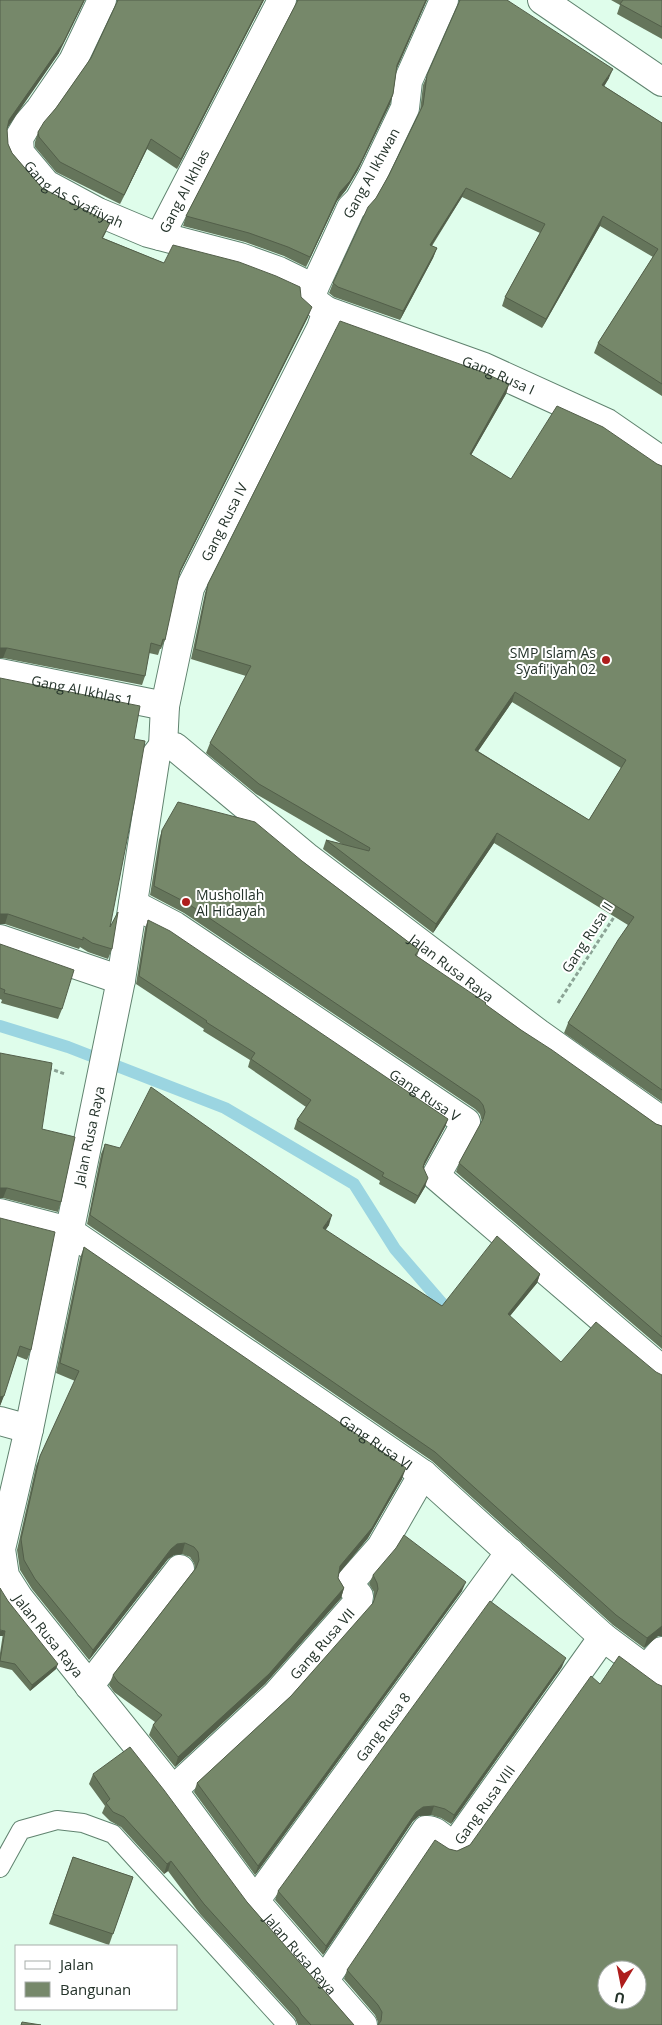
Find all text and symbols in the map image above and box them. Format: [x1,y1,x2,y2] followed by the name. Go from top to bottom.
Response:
[338,124,404,222] street label: Gang Al Ikhwan
[154,145,213,236] street label: Gang Al Ikhlas
[20,156,127,231] street label: Gang As Syafiiyah
[460,351,538,398] street label: Gang Rusa I
[196,479,251,564] street label: Gang Rusa IV
[510,643,596,678] place label: SMP Islam As Syafi'iyah 02
[600,654,612,666] marker: SMP Islam As Syafi'iyah 02
[30,670,135,709] street label: Gang Al Ikhlas 1
[196,885,266,920] place label: Mushollah Al Hidayah
[180,896,192,908] marker: Mushollah Al Hidayah
[557,898,617,976] street label: Gang Rusa II
[404,928,498,1006] street label: Jalan Rusa Raya
[386,1064,465,1125] street label: Gang Rusa V
[69,1084,109,1190] street label: Jalan Rusa Raya
[336,1410,417,1474] street label: Gang Rusa VI
[8,1589,88,1681] street label: Jalan Rusa Raya
[285,1604,358,1683] street label: Gang Rusa VII
[351,1688,414,1765] street label: Gang Rusa 8
[449,1761,519,1848] street label: Gang Rusa VIII
[259,1908,341,1998] street label: Jalan Rusa Raya
[15,1945,178,2010] legend
[58,1954,94,1974] text: Jalan
[597,1960,647,2010] north arrow
[60,1979,131,1999] text: Bangunan
[613,1988,627,2009] text: U

